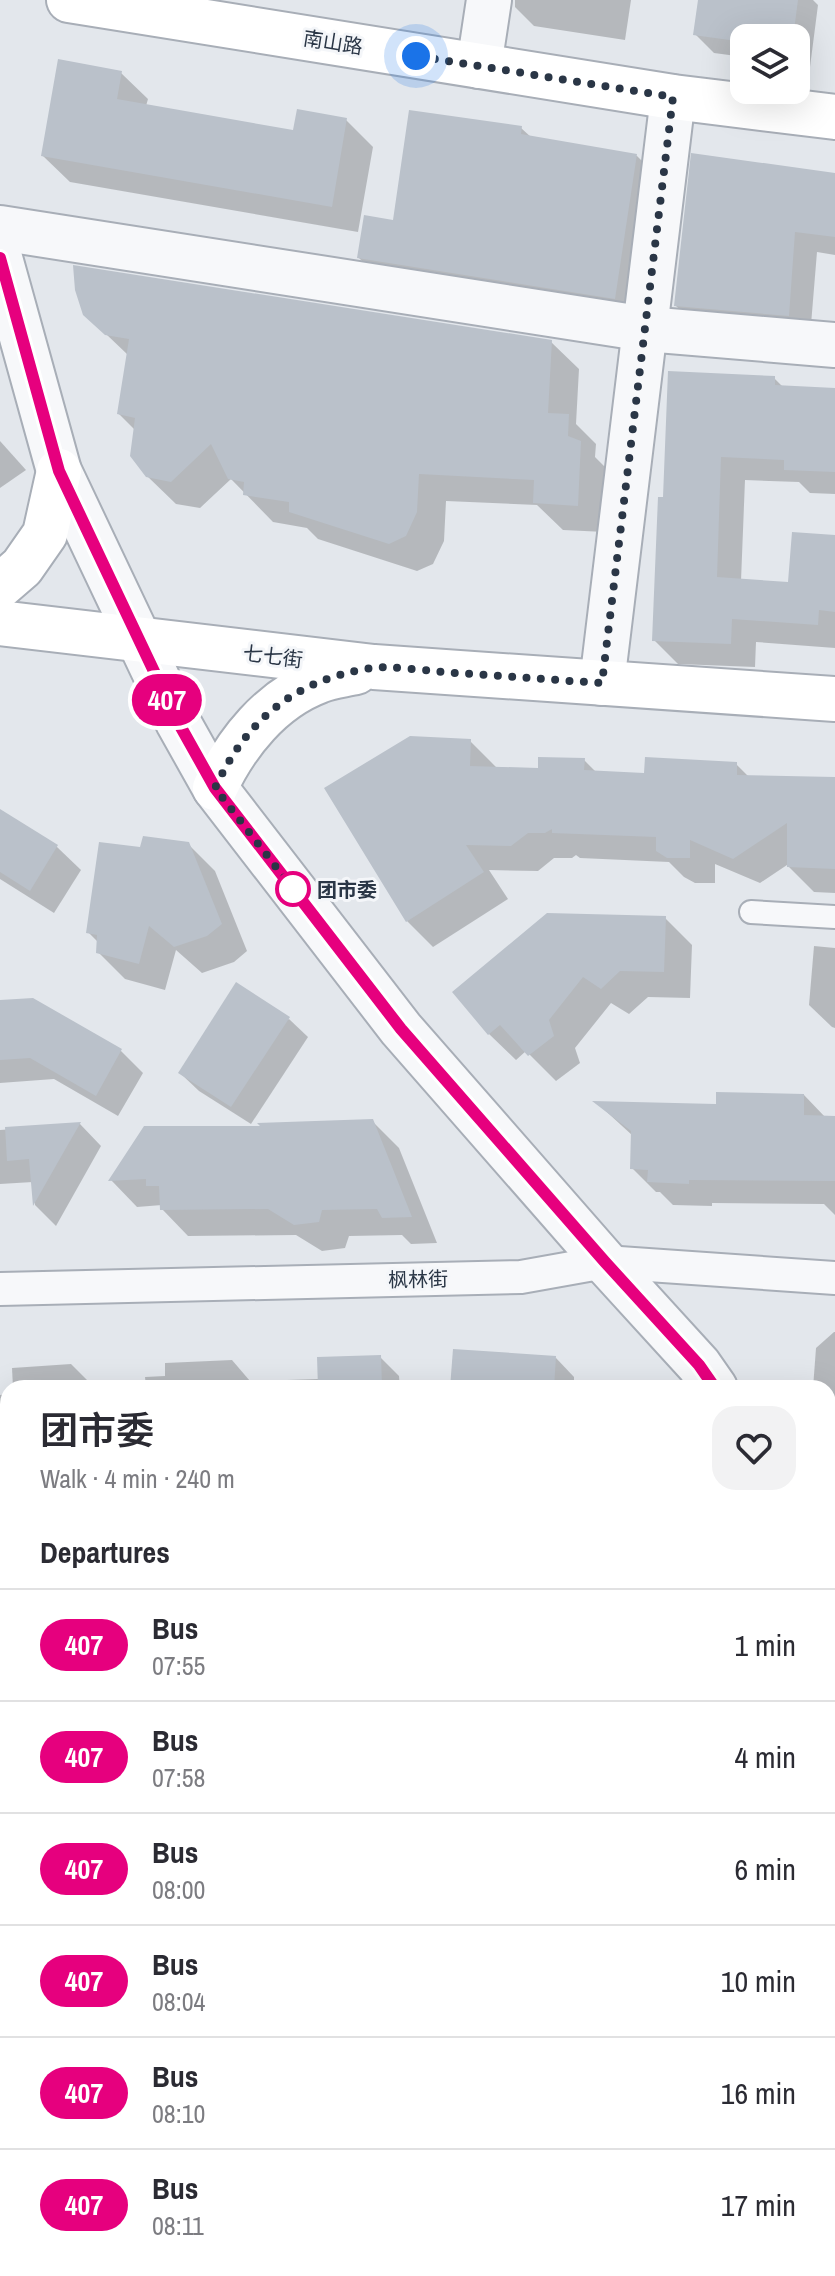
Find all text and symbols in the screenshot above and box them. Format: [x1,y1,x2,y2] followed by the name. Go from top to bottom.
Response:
[301,24,365,60] street label: 南山路
[730,24,810,104] map controls
[730,24,810,104] button: layers
[396,36,436,76] your location
[242,639,304,673] street label: 七七街
[121,674,213,726] line badge: 407
[148,681,186,719] text: 407
[276,872,310,906] marker: 团市委
[317,876,377,903] place label: 团市委
[388,1265,448,1293] street label: 枫林街
[40,1405,154,1456] text: 团市委
[712,1406,796,1490] button: heart
[40,1461,235,1496] text: Walk · 4 min · 240 m
[40,1532,170,1572] text: Departures
[152,1608,198,1648] text: Bus
[734,1625,796,1665] text: 1 min
[65,1626,103,1664] text: 407
[152,1648,205,1683] text: 07:55
[152,1720,198,1760] text: Bus
[734,1737,796,1777] text: 4 min
[65,1738,103,1776] text: 407
[152,1760,205,1795] text: 07:58
[152,1832,198,1872] text: Bus
[734,1849,796,1889] text: 6 min
[65,1850,103,1888] text: 407
[152,1872,205,1907] text: 08:00
[152,1944,198,1984] text: Bus
[721,1961,796,2001] text: 10 min
[65,1962,103,2000] text: 407
[152,1984,205,2019] text: 08:04
[152,2056,198,2096] text: Bus
[721,2073,796,2113] text: 16 min
[65,2074,103,2112] text: 407
[152,2096,205,2131] text: 08:10
[152,2168,198,2208] text: Bus
[721,2185,796,2225] text: 17 min
[65,2186,103,2224] text: 407
[152,2208,204,2243] text: 08:11

